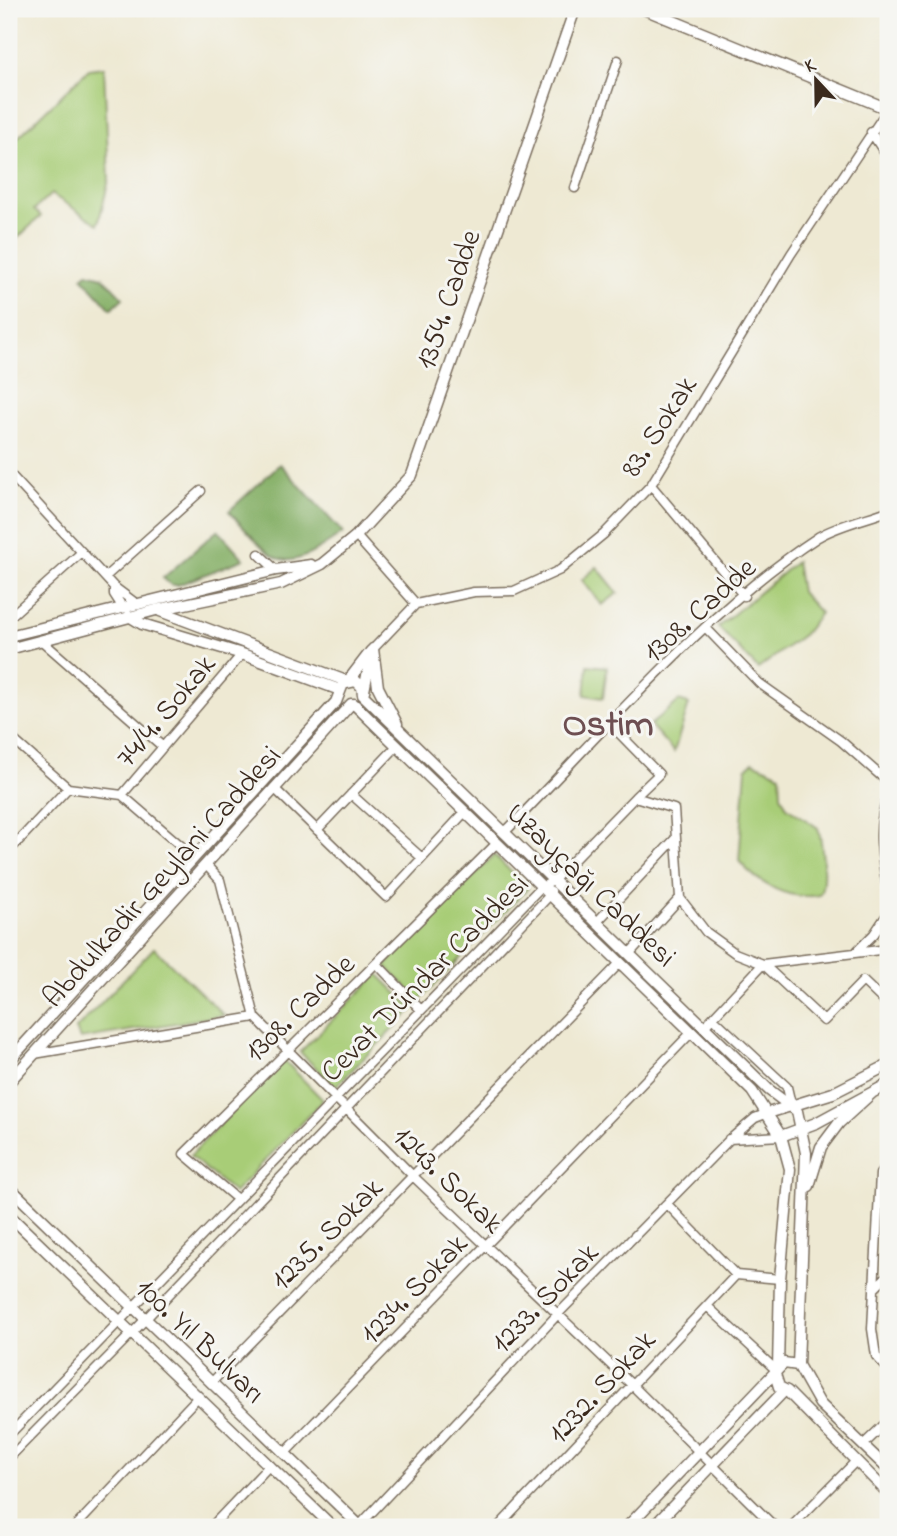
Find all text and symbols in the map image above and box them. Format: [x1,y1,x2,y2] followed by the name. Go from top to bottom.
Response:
[782,46,852,116] north arrow
[801,52,821,81] text: K
[405,224,494,376] street label: 1354. Cadde
[611,367,710,487] street label: 83. Sokak
[634,548,768,674] street label: 1308. Cadde
[107,645,229,778] street label: 74/4. Sokak
[563,699,653,753] district label: Ostim
[33,737,293,1019] street label: Abdulkadir Geylani Caddesi
[495,793,685,979] street label: Uzayçağı Caddesi
[312,865,541,1094] street label: Cevat Dündar Caddesi
[236,944,367,1073] street label: 1308. Cadde
[382,1117,513,1246] street label: 1243. Sokak
[262,1168,395,1302] street label: 1235. Sokak
[351,1224,480,1355] street label: 1234. Sokak
[482,1233,611,1364] street label: 1233. Sokak
[124,1269,274,1415] street label: 100. Yıl Bulvarı
[539,1321,668,1455] street label: 1232. Sokak

